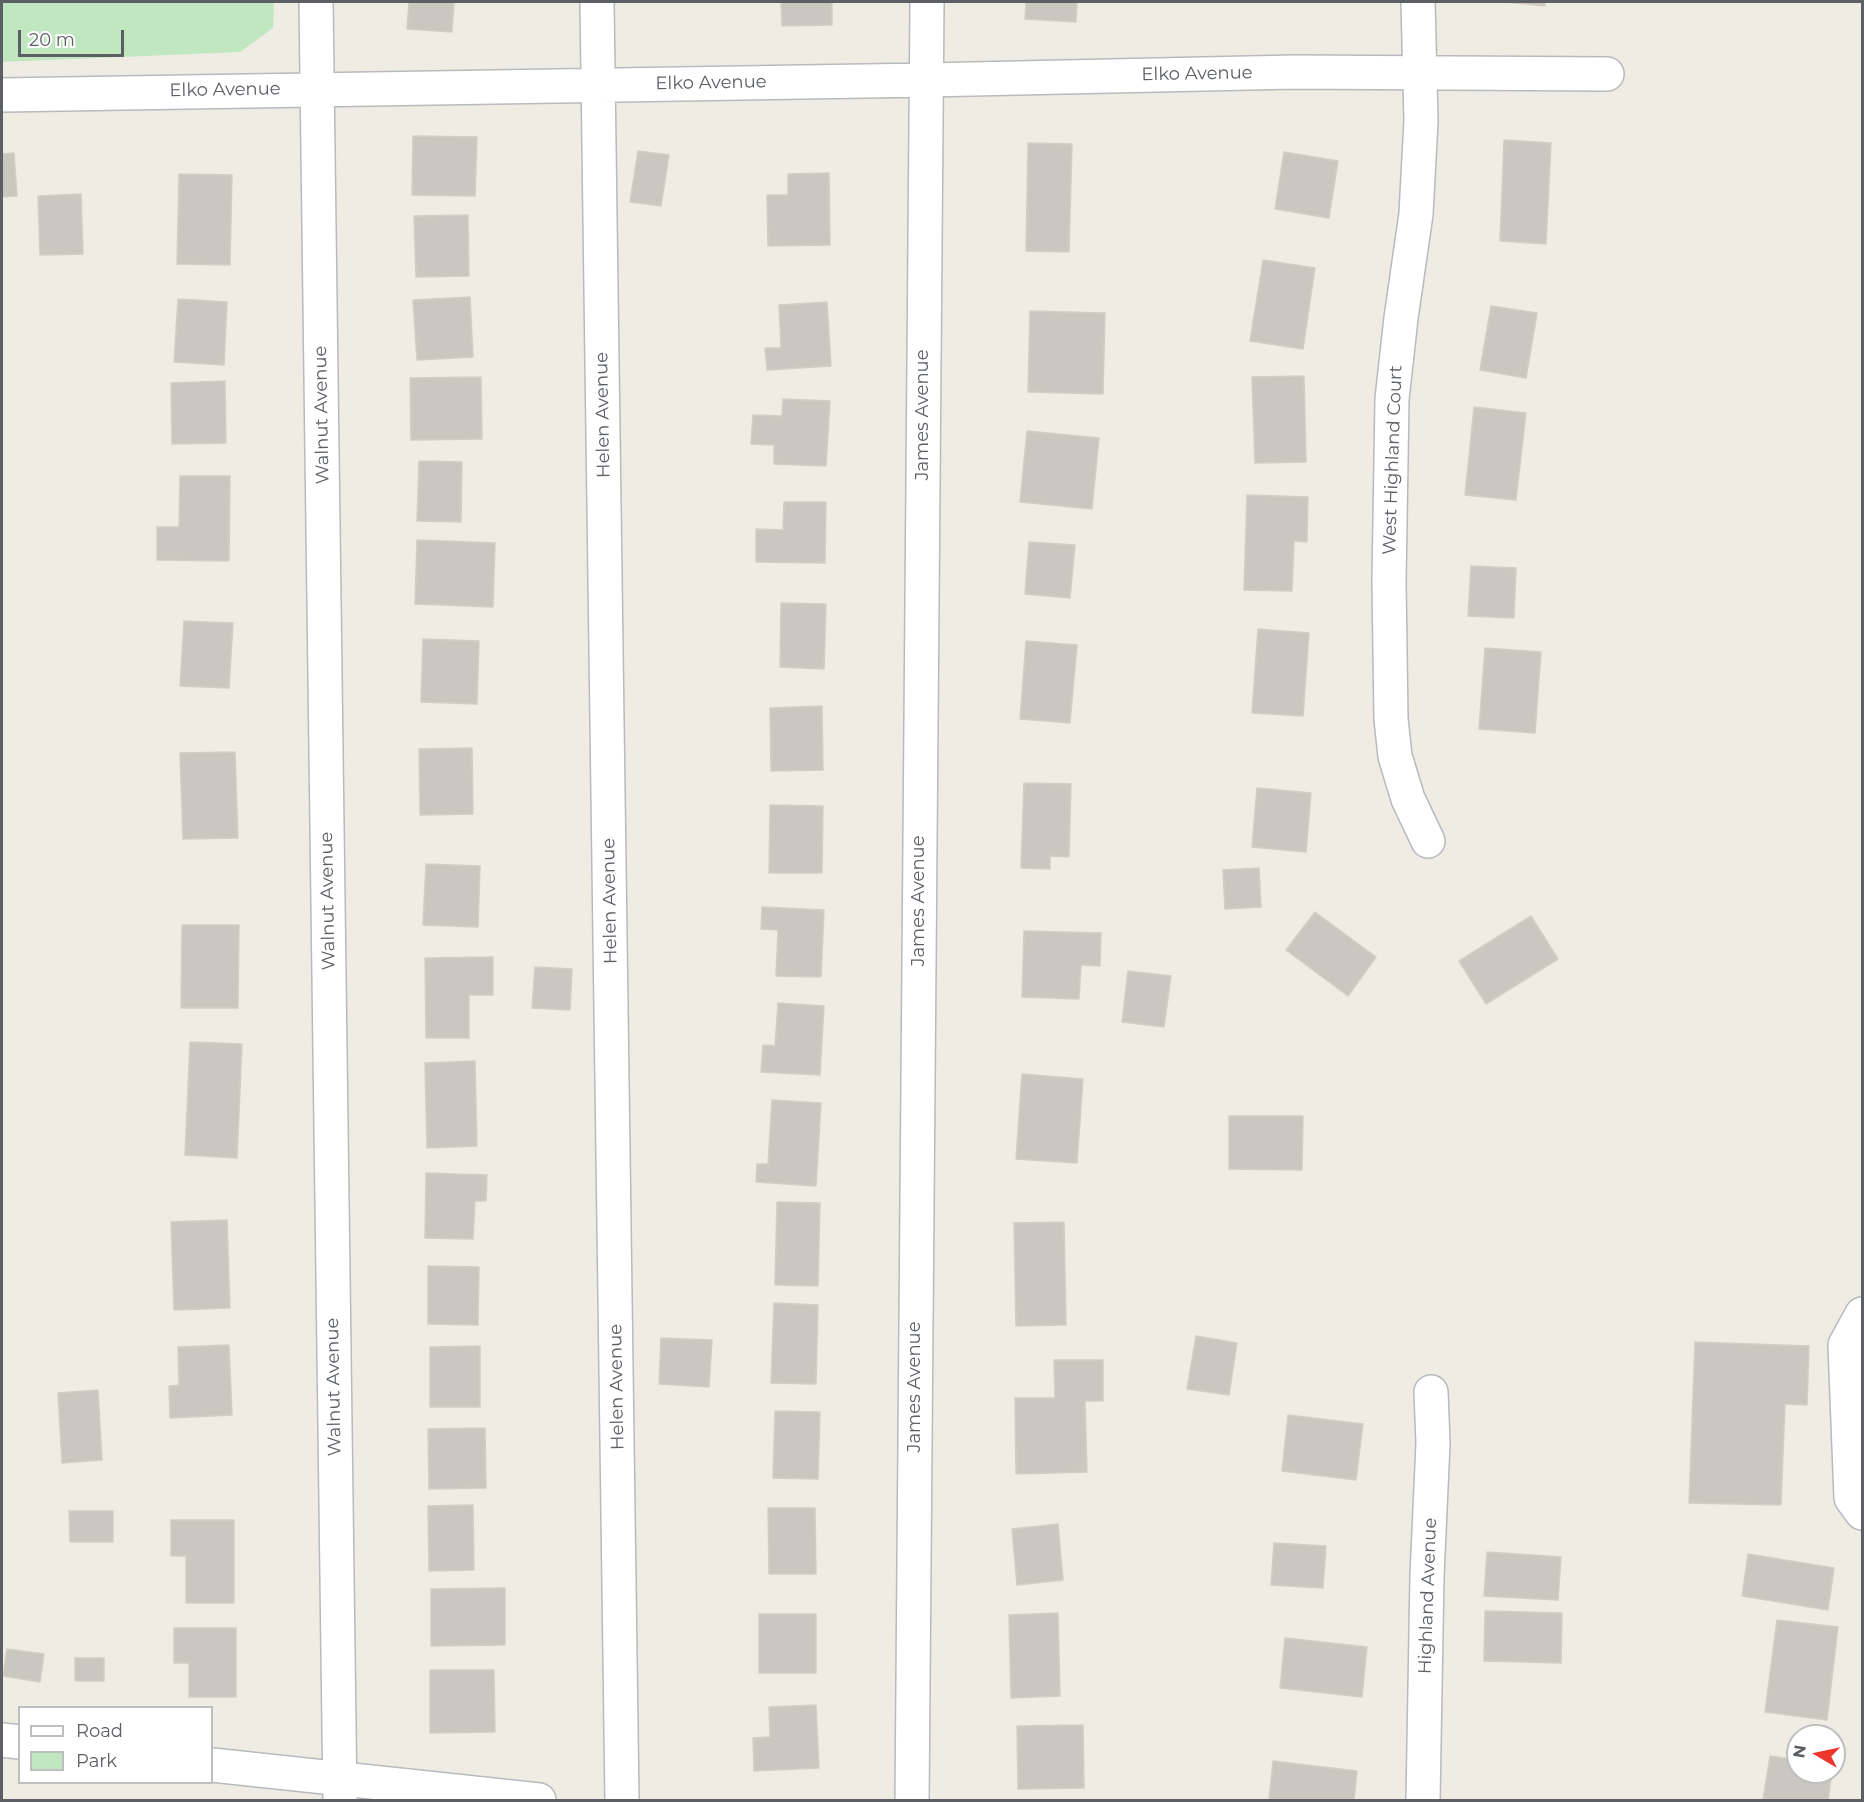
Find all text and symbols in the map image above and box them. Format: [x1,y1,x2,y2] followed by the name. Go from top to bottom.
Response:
[21,18,128,56] scale bar
[29,29,75,51] text: 20 m
[1141,62,1253,86] street label: Elko Avenue
[655,71,767,95] street label: Elko Avenue
[169,78,281,102] street label: Elko Avenue
[310,345,334,485] street label: Walnut Avenue
[912,349,934,481] street label: James Avenue
[591,352,615,478] street label: Helen Avenue
[1379,365,1407,555] street label: West Highland Court
[316,831,340,971] street label: Walnut Avenue
[908,835,930,967] street label: James Avenue
[598,838,622,964] street label: Helen Avenue
[322,1317,346,1457] street label: Walnut Avenue
[904,1321,926,1453] street label: James Avenue
[605,1324,629,1450] street label: Helen Avenue
[1414,1517,1442,1675] street label: Highland Avenue
[18,1706,213,1784] legend
[76,1720,123,1742] text: Road
[1786,1724,1846,1784] north arrow
[1789,1744,1810,1759] text: N
[76,1750,117,1772] text: Park

